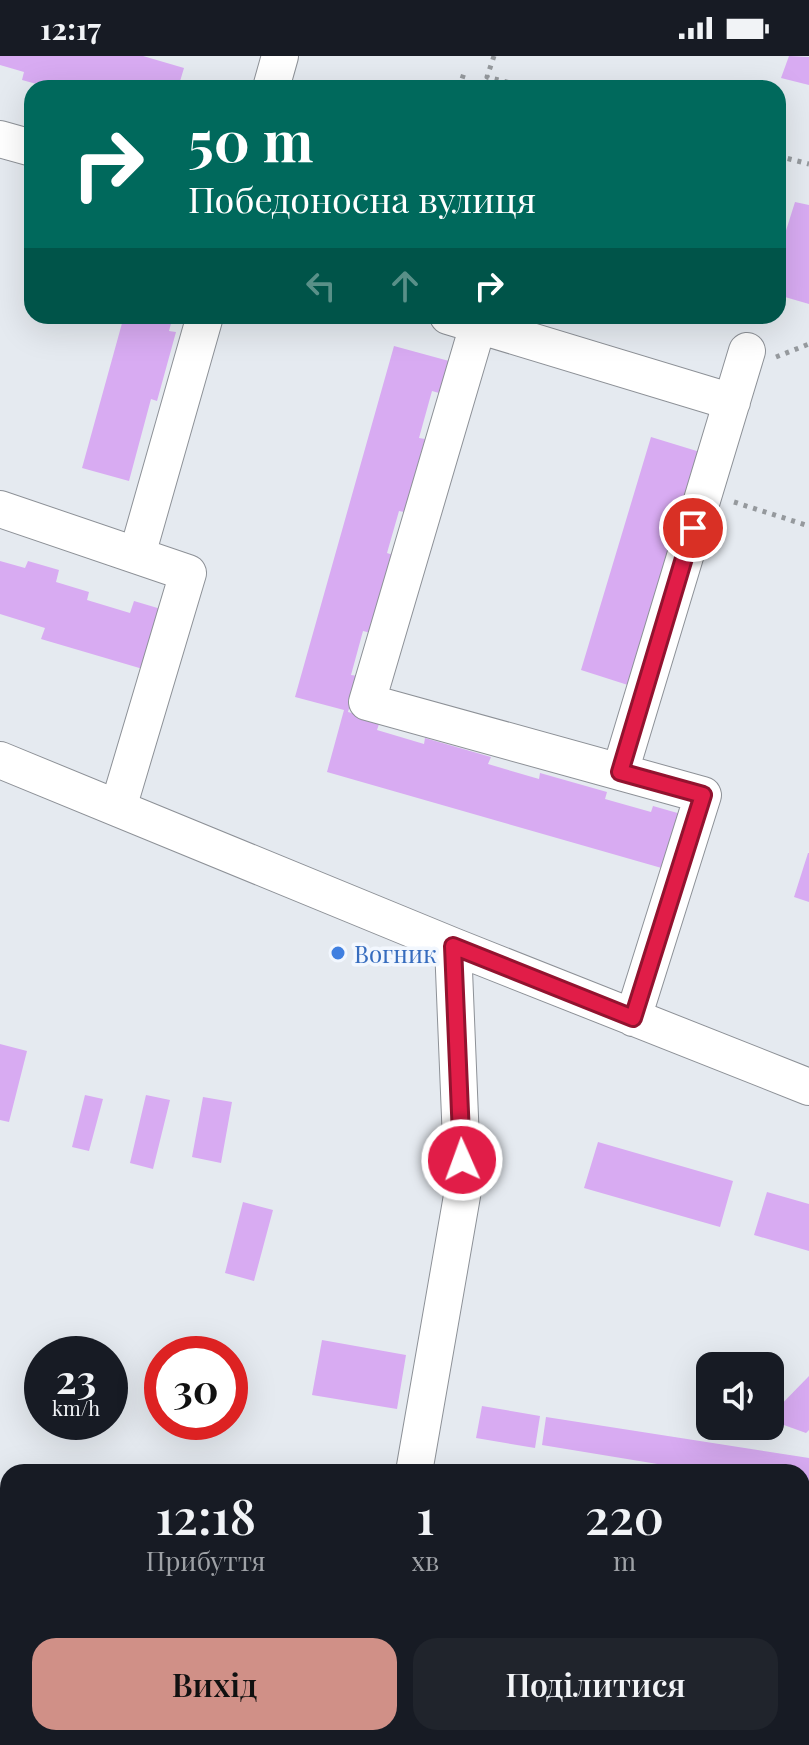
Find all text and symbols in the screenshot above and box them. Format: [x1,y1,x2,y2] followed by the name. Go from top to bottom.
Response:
[40,8,101,48] text: 12:17
[188,102,314,177] text: 50 m
[56,112,160,216] icon: right
[188,174,536,222] text: Победоносна вулиця
[299,264,343,308] icon: left
[383,264,427,308] icon: ahead
[467,264,511,308] icon: right
[659,494,727,562] pin
[671,506,715,550] icon: arrive
[354,937,437,969] place label: Вогник
[329,944,347,962] marker: Вогник
[420,1118,504,1202] position arrow
[144,1336,248,1440] speed limit sign: 30
[56,1351,96,1404] text: 23
[696,1352,784,1440] map controls
[696,1352,784,1440] button: sound
[52,1394,100,1421] text: km/h
[155,1483,256,1547] text: 12:18
[416,1483,434,1547] text: 1
[585,1483,664,1547] text: 220
[146,1543,266,1578] text: Прибуття
[411,1543,439,1578] text: хв
[613,1543,636,1578] text: m
[32,1638,397,1730] button: Вихід
[413,1638,778,1730] button: Поділитися

